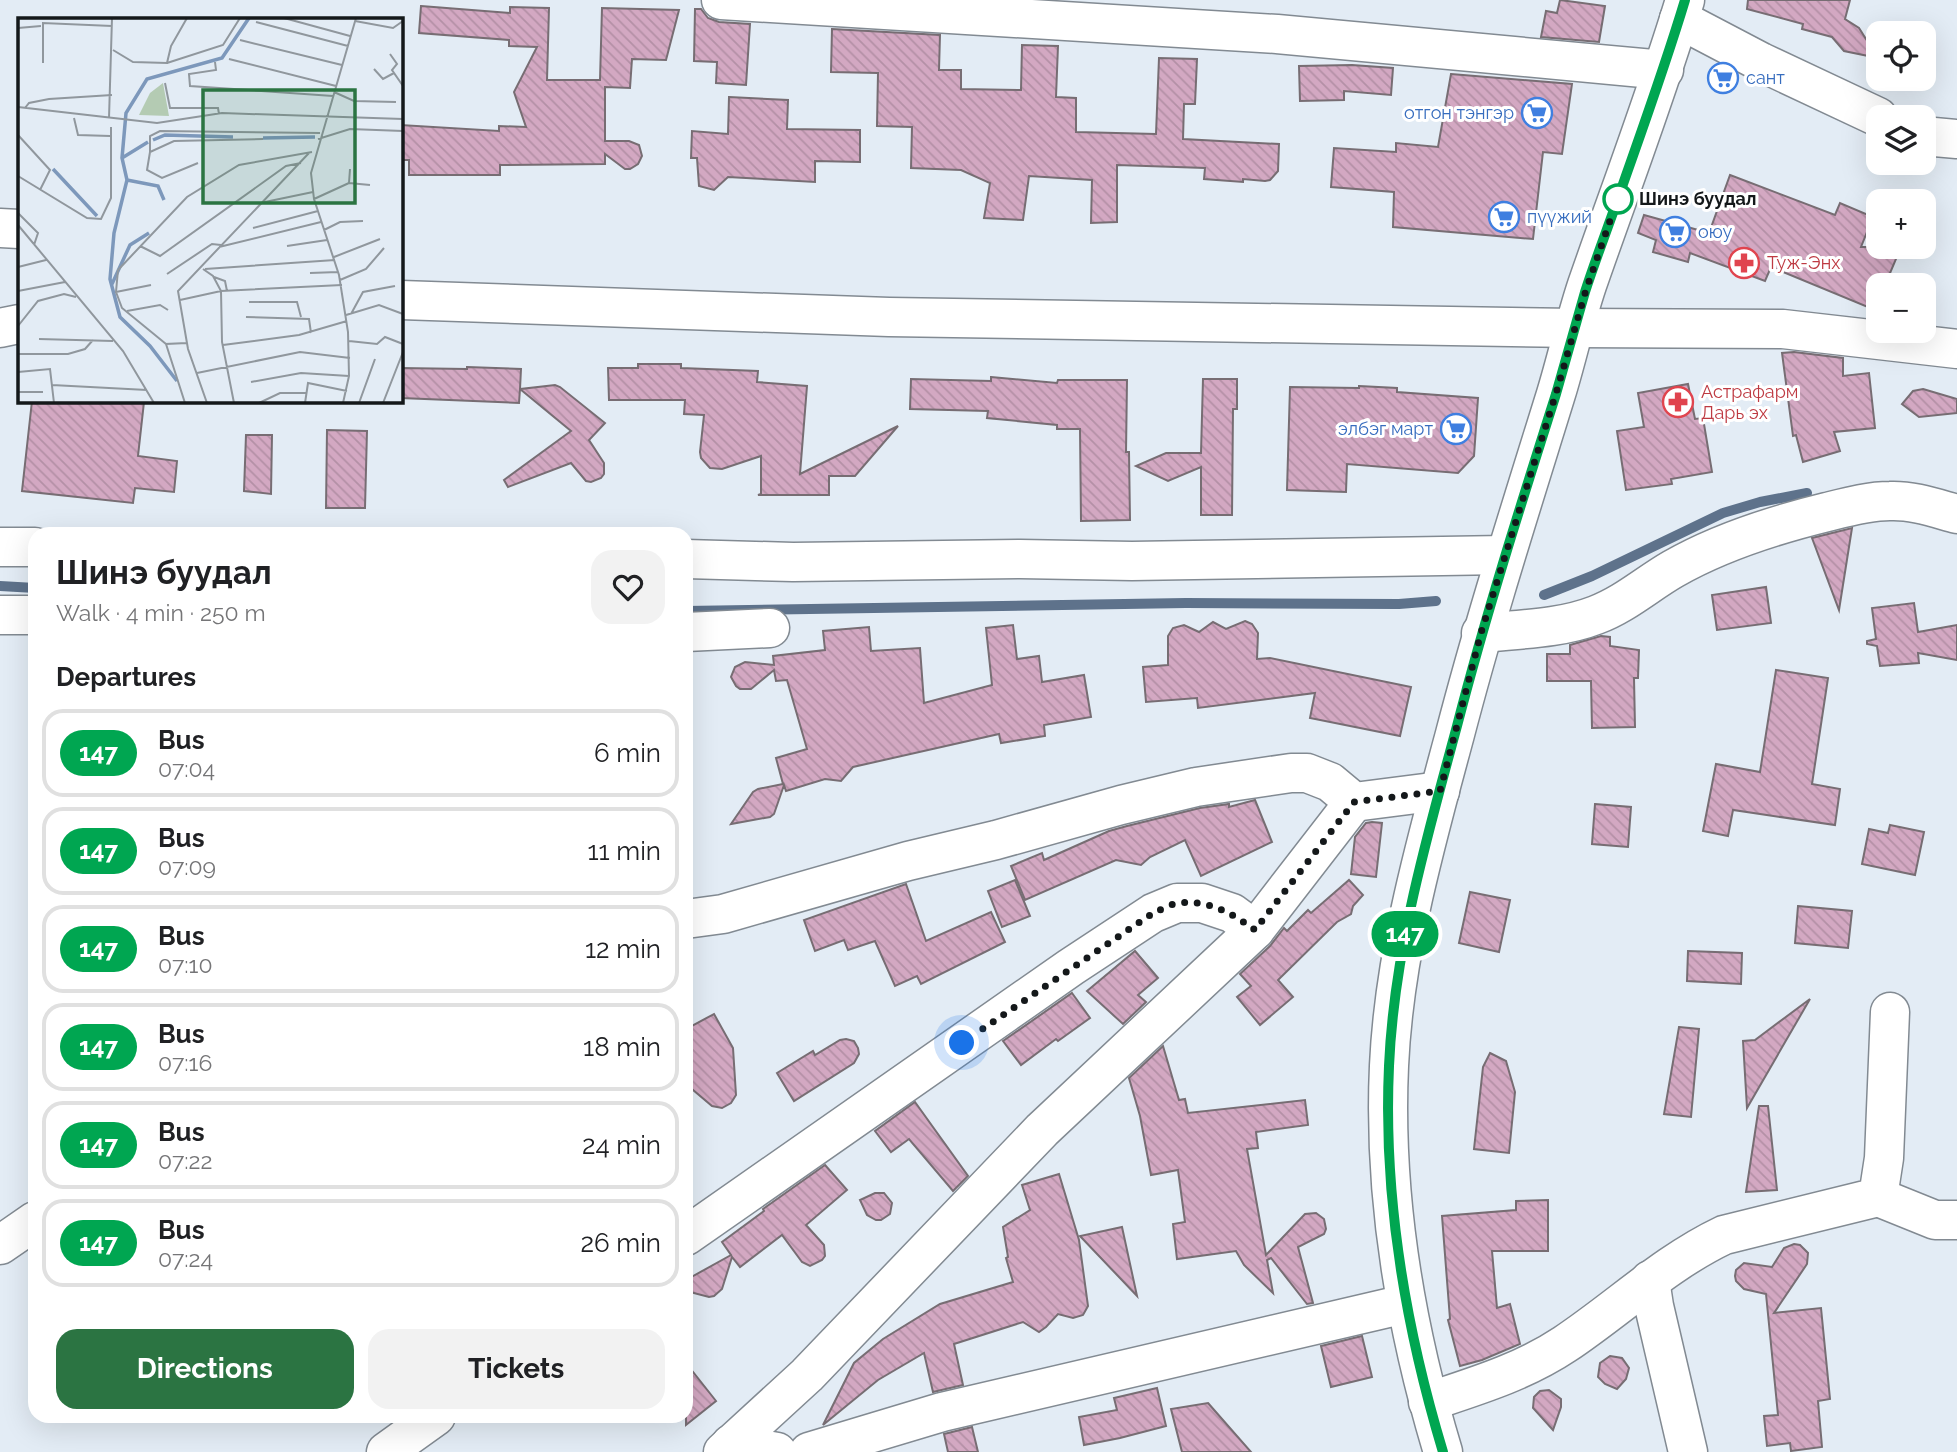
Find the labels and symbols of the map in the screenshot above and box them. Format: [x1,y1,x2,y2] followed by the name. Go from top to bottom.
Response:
[18,18,402,402] inset map
[1706,61,1740,95] supermarket icon: сант
[1746,67,1785,88] place label: сант
[1520,96,1554,130] supermarket icon: отгон тэнгэр
[1404,102,1514,123] place label: отгон тэнгэр
[1603,184,1633,214] marker: Шинэ буудал
[1639,188,1757,209] place label: Шинэ буудал
[1487,200,1521,234] supermarket icon: пүүжий
[1527,206,1592,227] place label: пүүжий
[1658,215,1692,249] supermarket icon: оюу
[1698,221,1732,242] place label: оюу
[1727,246,1761,280] pharmacy icon: Туж-Энх
[1767,252,1840,273] place label: Туж-Энх
[1701,381,1798,423] place label: Астрафарм Дарь эх
[1661,385,1695,419] pharmacy icon: Астрафарм Дарь эх
[1439,412,1473,446] supermarket icon: элбэг март
[1338,418,1433,439] place label: элбэг март
[1365,911,1445,957] line badge: 147
[944,1025,979,1060] your location

